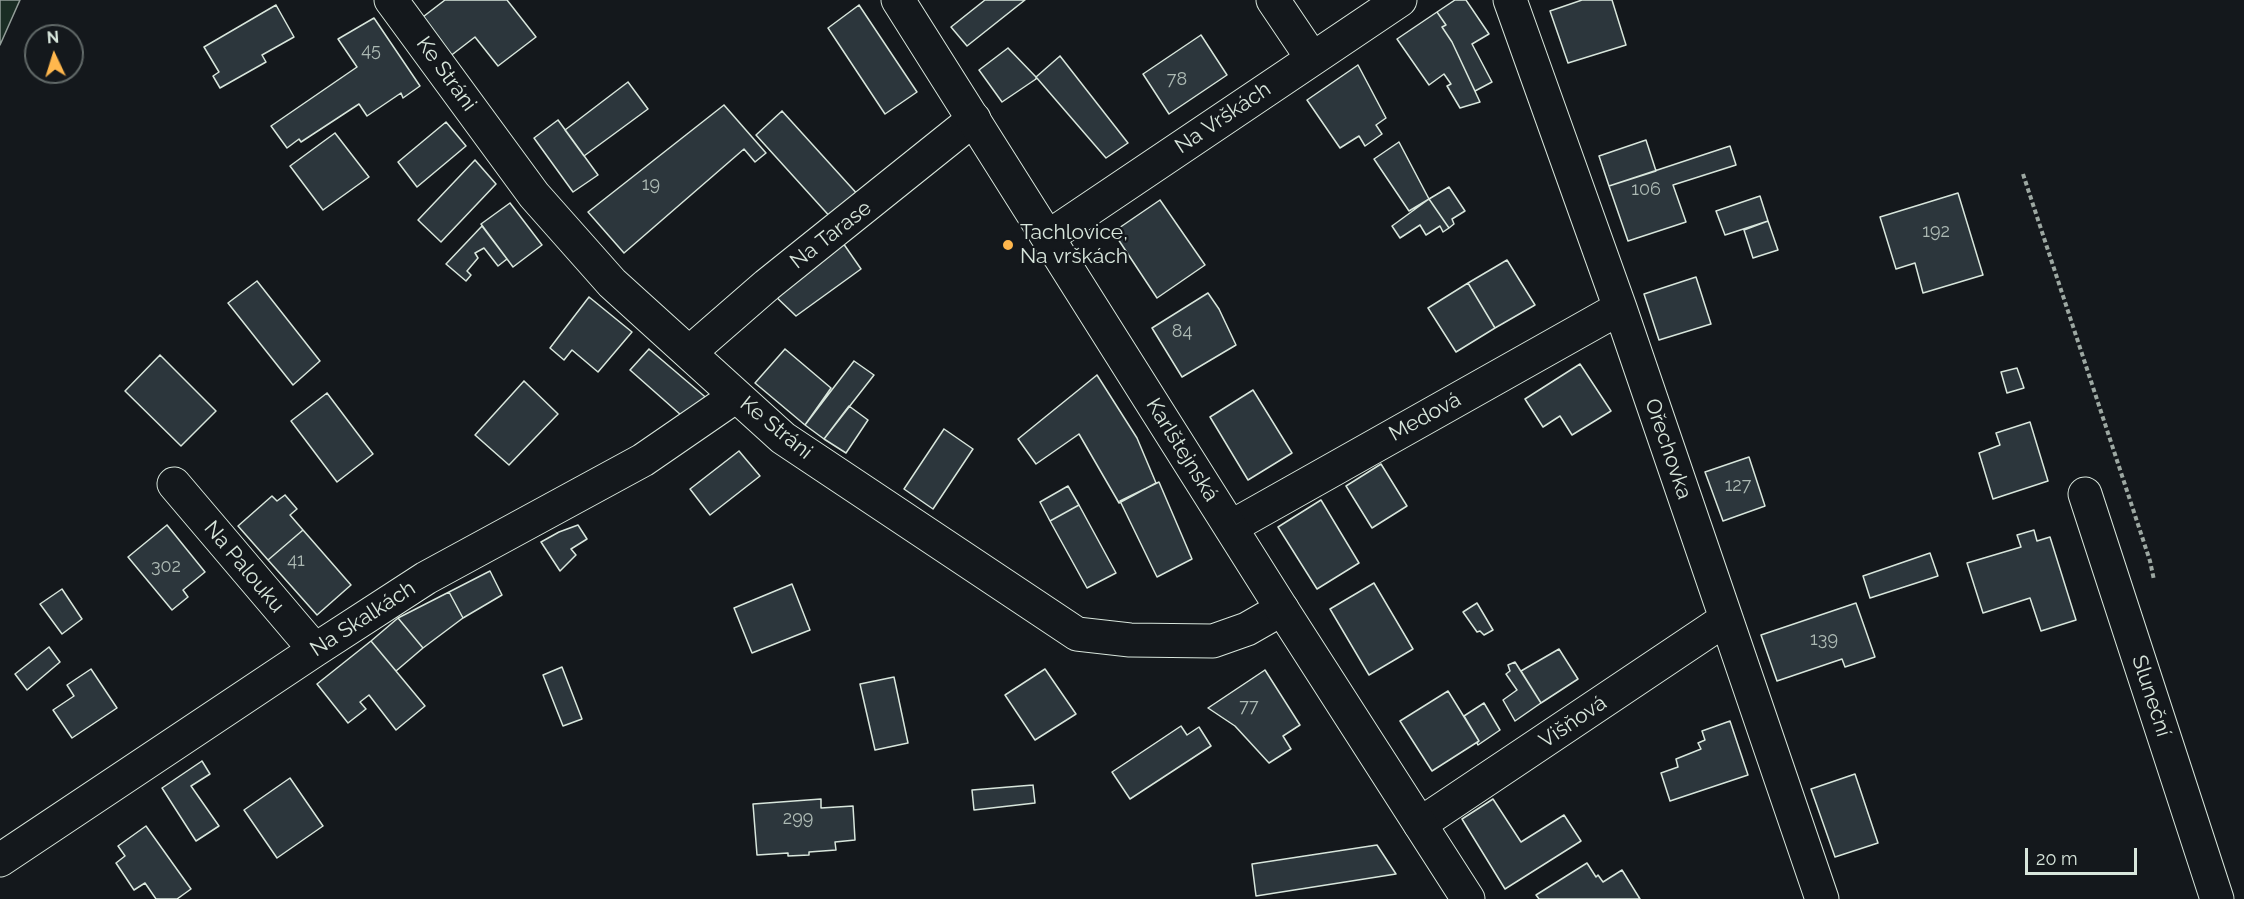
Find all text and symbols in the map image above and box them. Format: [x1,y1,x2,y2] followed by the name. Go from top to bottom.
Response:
[24,24,84,84] north arrow
[46,28,60,47] text: N
[411,32,481,116] street label: Ke Stráni
[361,40,381,62] house number: 45
[1167,69,1187,91] house number: 78
[1170,77,1276,159] street label: Na Vrškách
[642,174,660,196] house number: 19
[1631,179,1661,201] house number: 106
[785,195,877,275] street label: Na Tarase
[1020,220,1128,270] place label: Tachlovice, Na vrškách
[1922,221,1950,243] house number: 192
[1001,238,1015,252] marker: Tachlovice, Na vrškách
[1172,321,1192,343] house number: 84
[1385,387,1465,447] street label: Medová
[735,391,817,465] street label: Ke Stráni
[1140,394,1224,506] street label: Karlštejnská
[1639,395,1697,503] street label: Ořechovka
[1725,475,1751,497] house number: 127
[198,516,290,618] street label: Na Palouku
[287,550,305,572] house number: 41
[151,556,181,578] house number: 302
[306,576,420,662] street label: Na Skalkách
[1810,629,1838,651] house number: 139
[2126,652,2176,740] street label: Sluneční
[1535,690,1611,754] street label: Višňová
[1239,696,1259,718] house number: 77
[783,808,813,830] house number: 299
[2028,836,2140,874] scale bar
[2036,848,2078,869] text: 20 m

